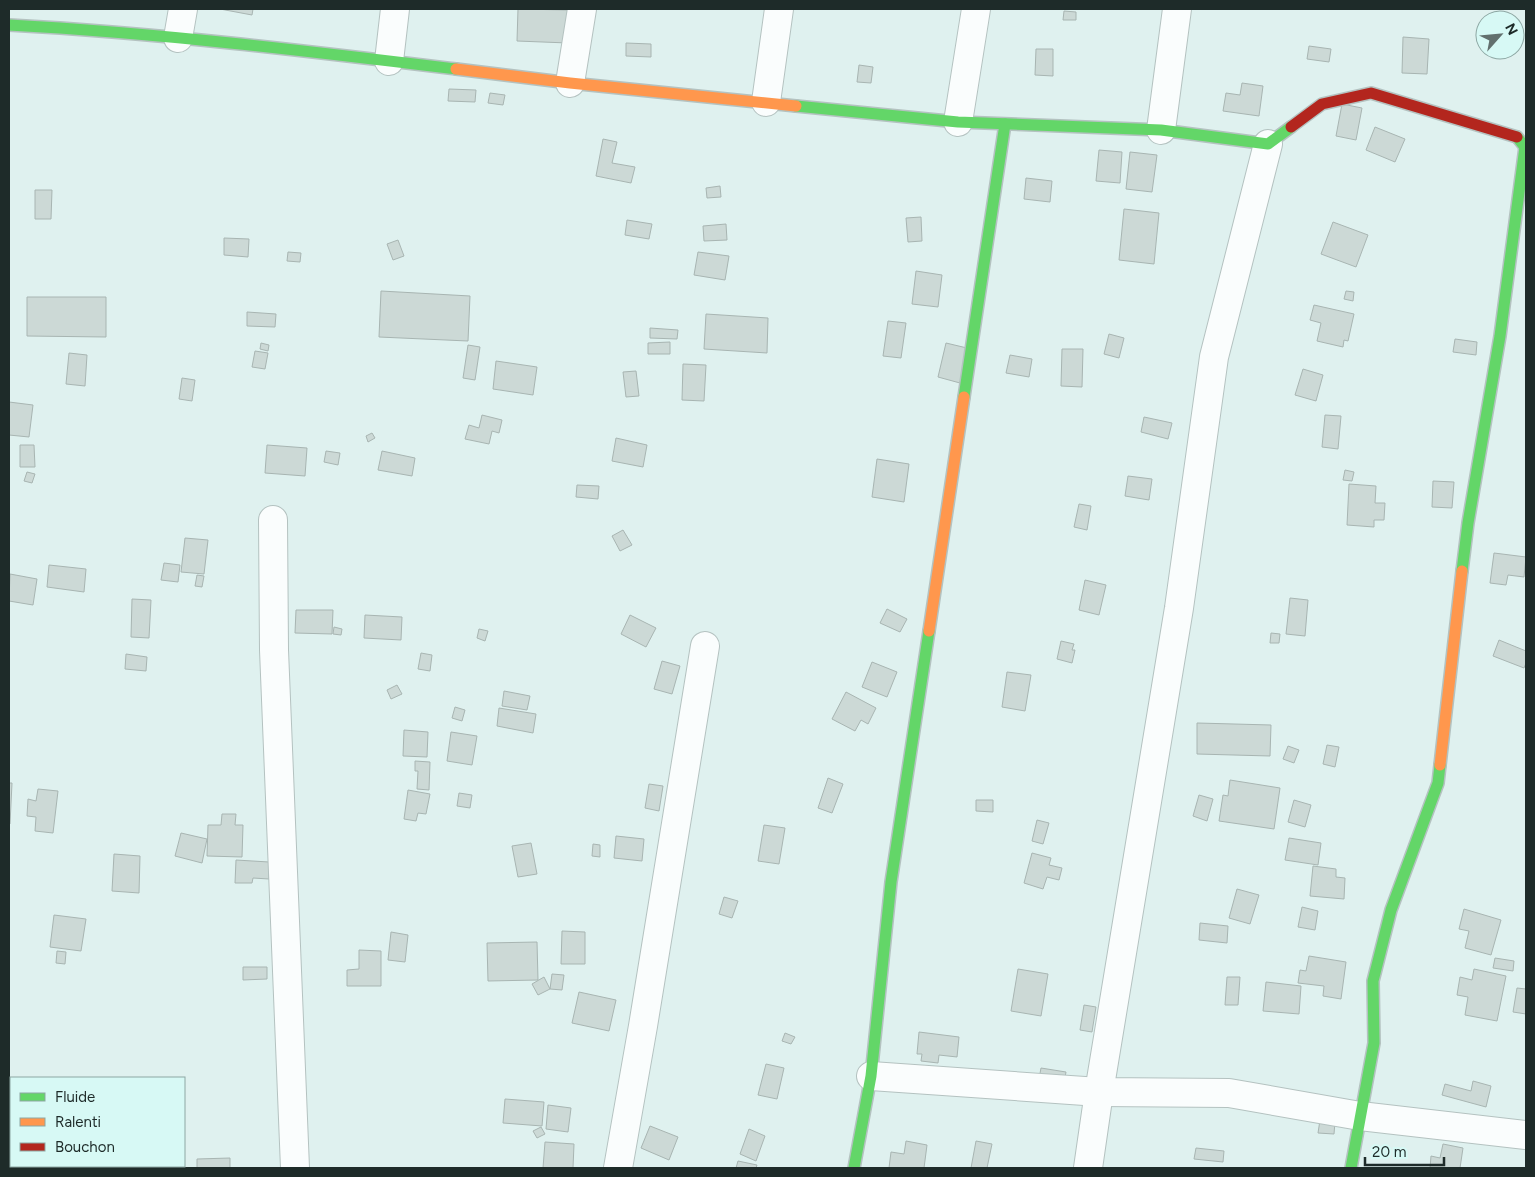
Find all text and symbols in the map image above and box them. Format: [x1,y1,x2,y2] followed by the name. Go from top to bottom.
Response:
[1475,10,1525,60] north arrow
[1501,21,1521,38] text: N
[10,1077,185,1167] legend
[55,1088,95,1106] text: Fluide
[55,1113,101,1131] text: Ralenti
[1365,1134,1444,1166] scale bar
[55,1138,115,1156] text: Bouchon
[1372,1143,1406,1161] text: 20 m

